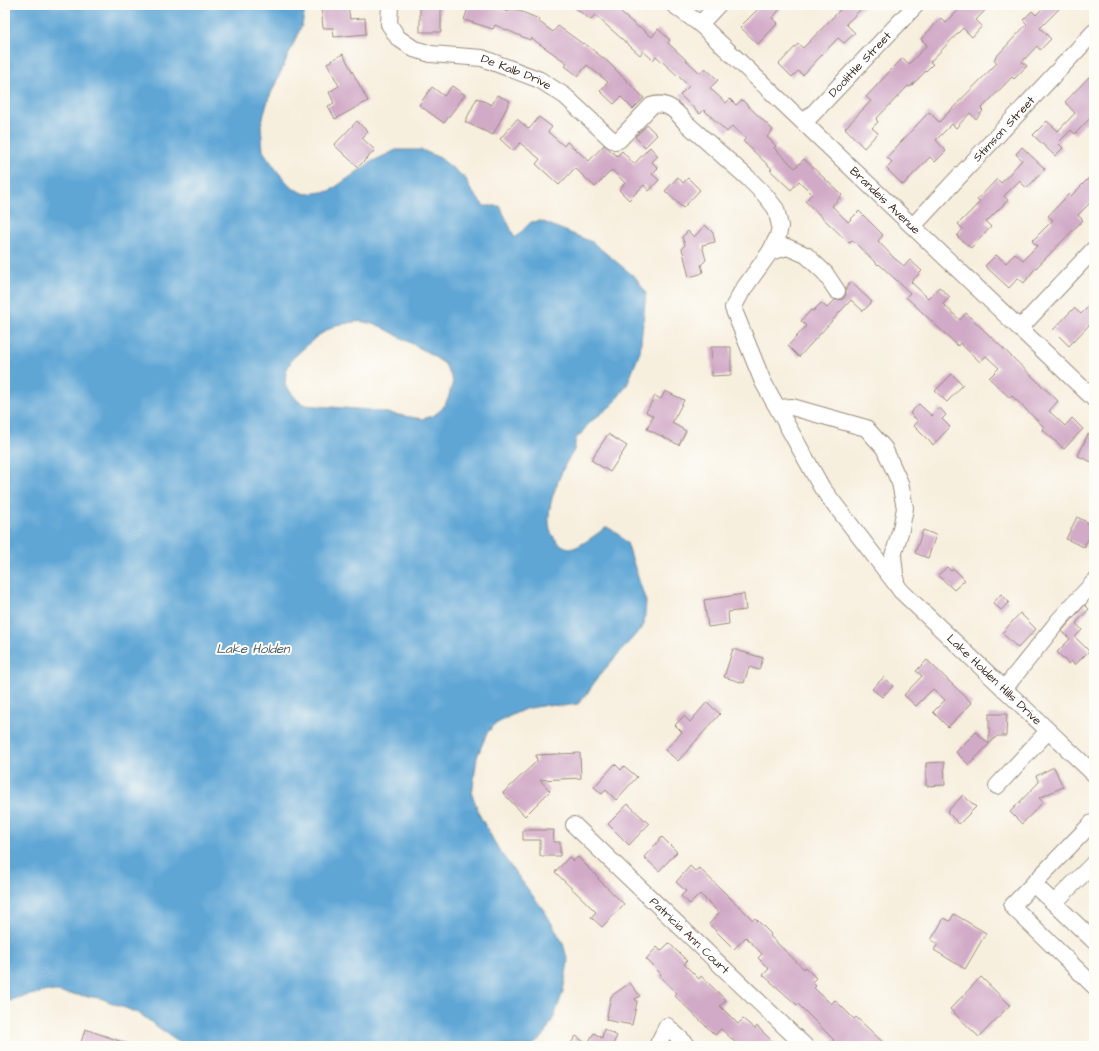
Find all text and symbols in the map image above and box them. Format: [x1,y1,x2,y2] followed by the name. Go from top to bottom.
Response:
[824,27,895,101] street label: Doolittle Street
[479,50,555,94] street label: De Kalb Drive
[969,92,1039,165] street label: Stimson Street
[846,163,925,238] street label: Brandeis Avenue
[943,630,1046,729] street label: Lake Holden Hills Drive
[216,640,291,658] water label: Lake Holden
[646,893,733,978] street label: Patricia Ann Court

